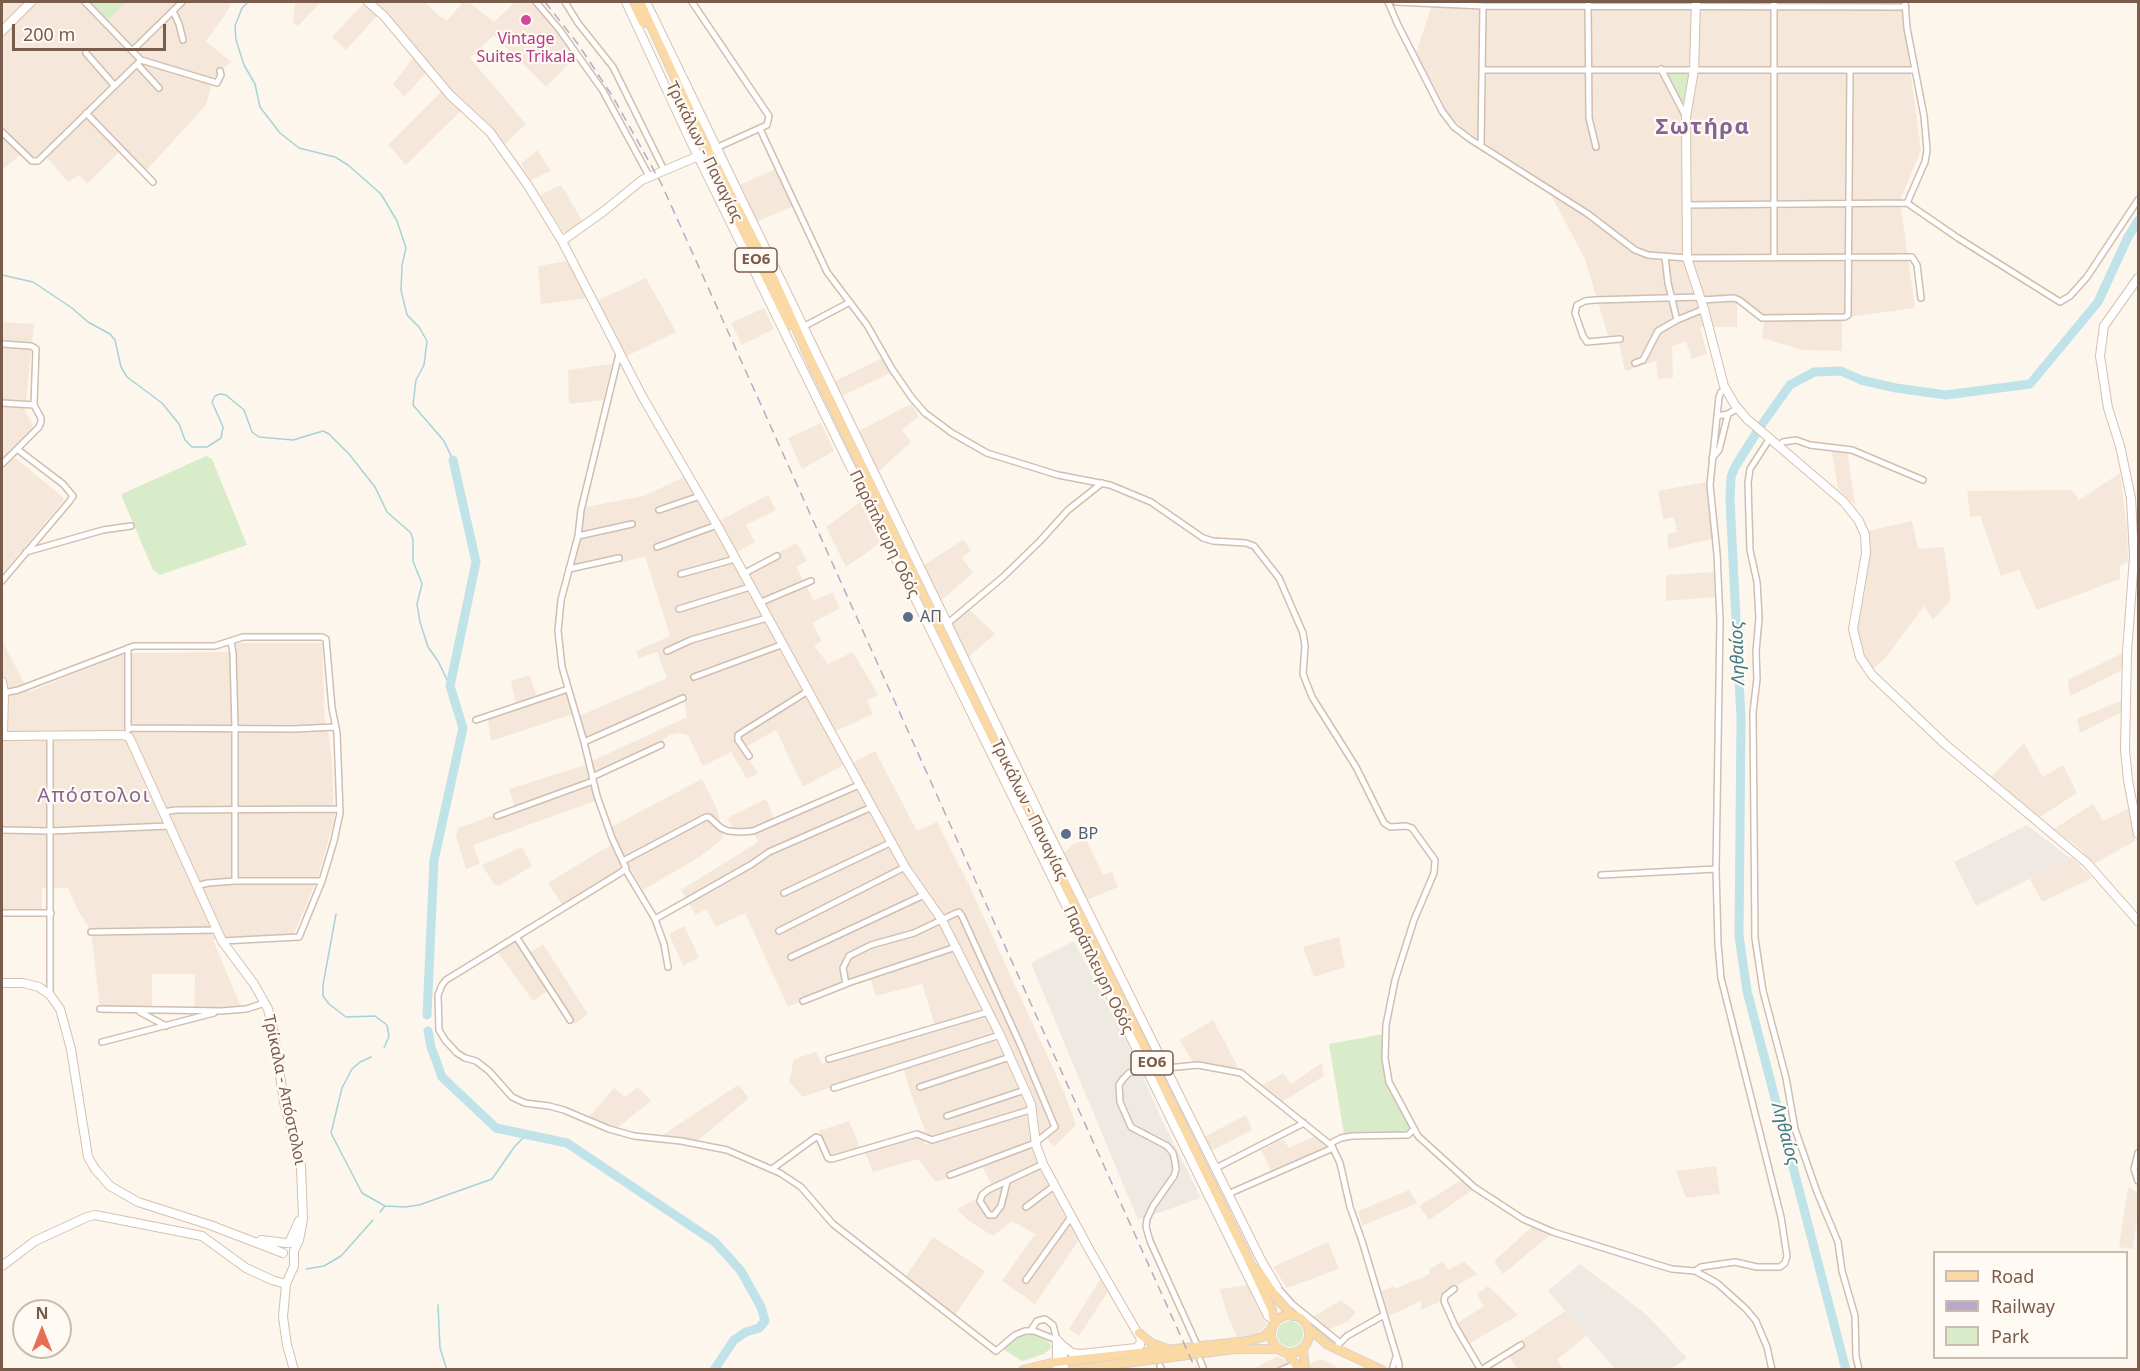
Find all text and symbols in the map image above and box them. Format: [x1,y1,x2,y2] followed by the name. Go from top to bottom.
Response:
[15,12,170,50] scale bar
[519,13,533,27] marker: Vintage Suites Trikala
[23,22,75,46] text: 200 m
[477,29,575,67] place label: Vintage Suites Trikala
[662,78,746,226] street label: Τρικάλων - Παναγίας
[1656,115,1750,141] district label: Σωτήρα
[735,248,777,272] road number: ΕΟ6
[845,467,923,601] street label: Παράπλευρη Οδός
[920,607,942,627] place label: ΑΠ
[901,610,915,624] marker: ΑΠ
[1726,621,1750,685] water label: Ληθαίος
[987,736,1071,884] street label: Τρικάλων - Παναγίας
[37,784,151,808] district label: Απόστολοι
[1078,824,1098,844] place label: BP
[1059,827,1073,841] marker: BP
[1059,903,1137,1037] street label: Παράπλευρη Οδός
[259,1013,309,1167] street label: Τρίκαλα - Απόστολοι
[1131,1051,1173,1075] road number: ΕΟ6
[1766,1100,1804,1168] water label: Ληθαίος
[1933,1251,2128,1359] legend
[1991,1264,2034,1288] text: Road
[1991,1294,2055,1318] text: Railway
[12,1299,72,1359] north arrow
[35,1302,49,1324] text: N
[1991,1324,2029,1348] text: Park

